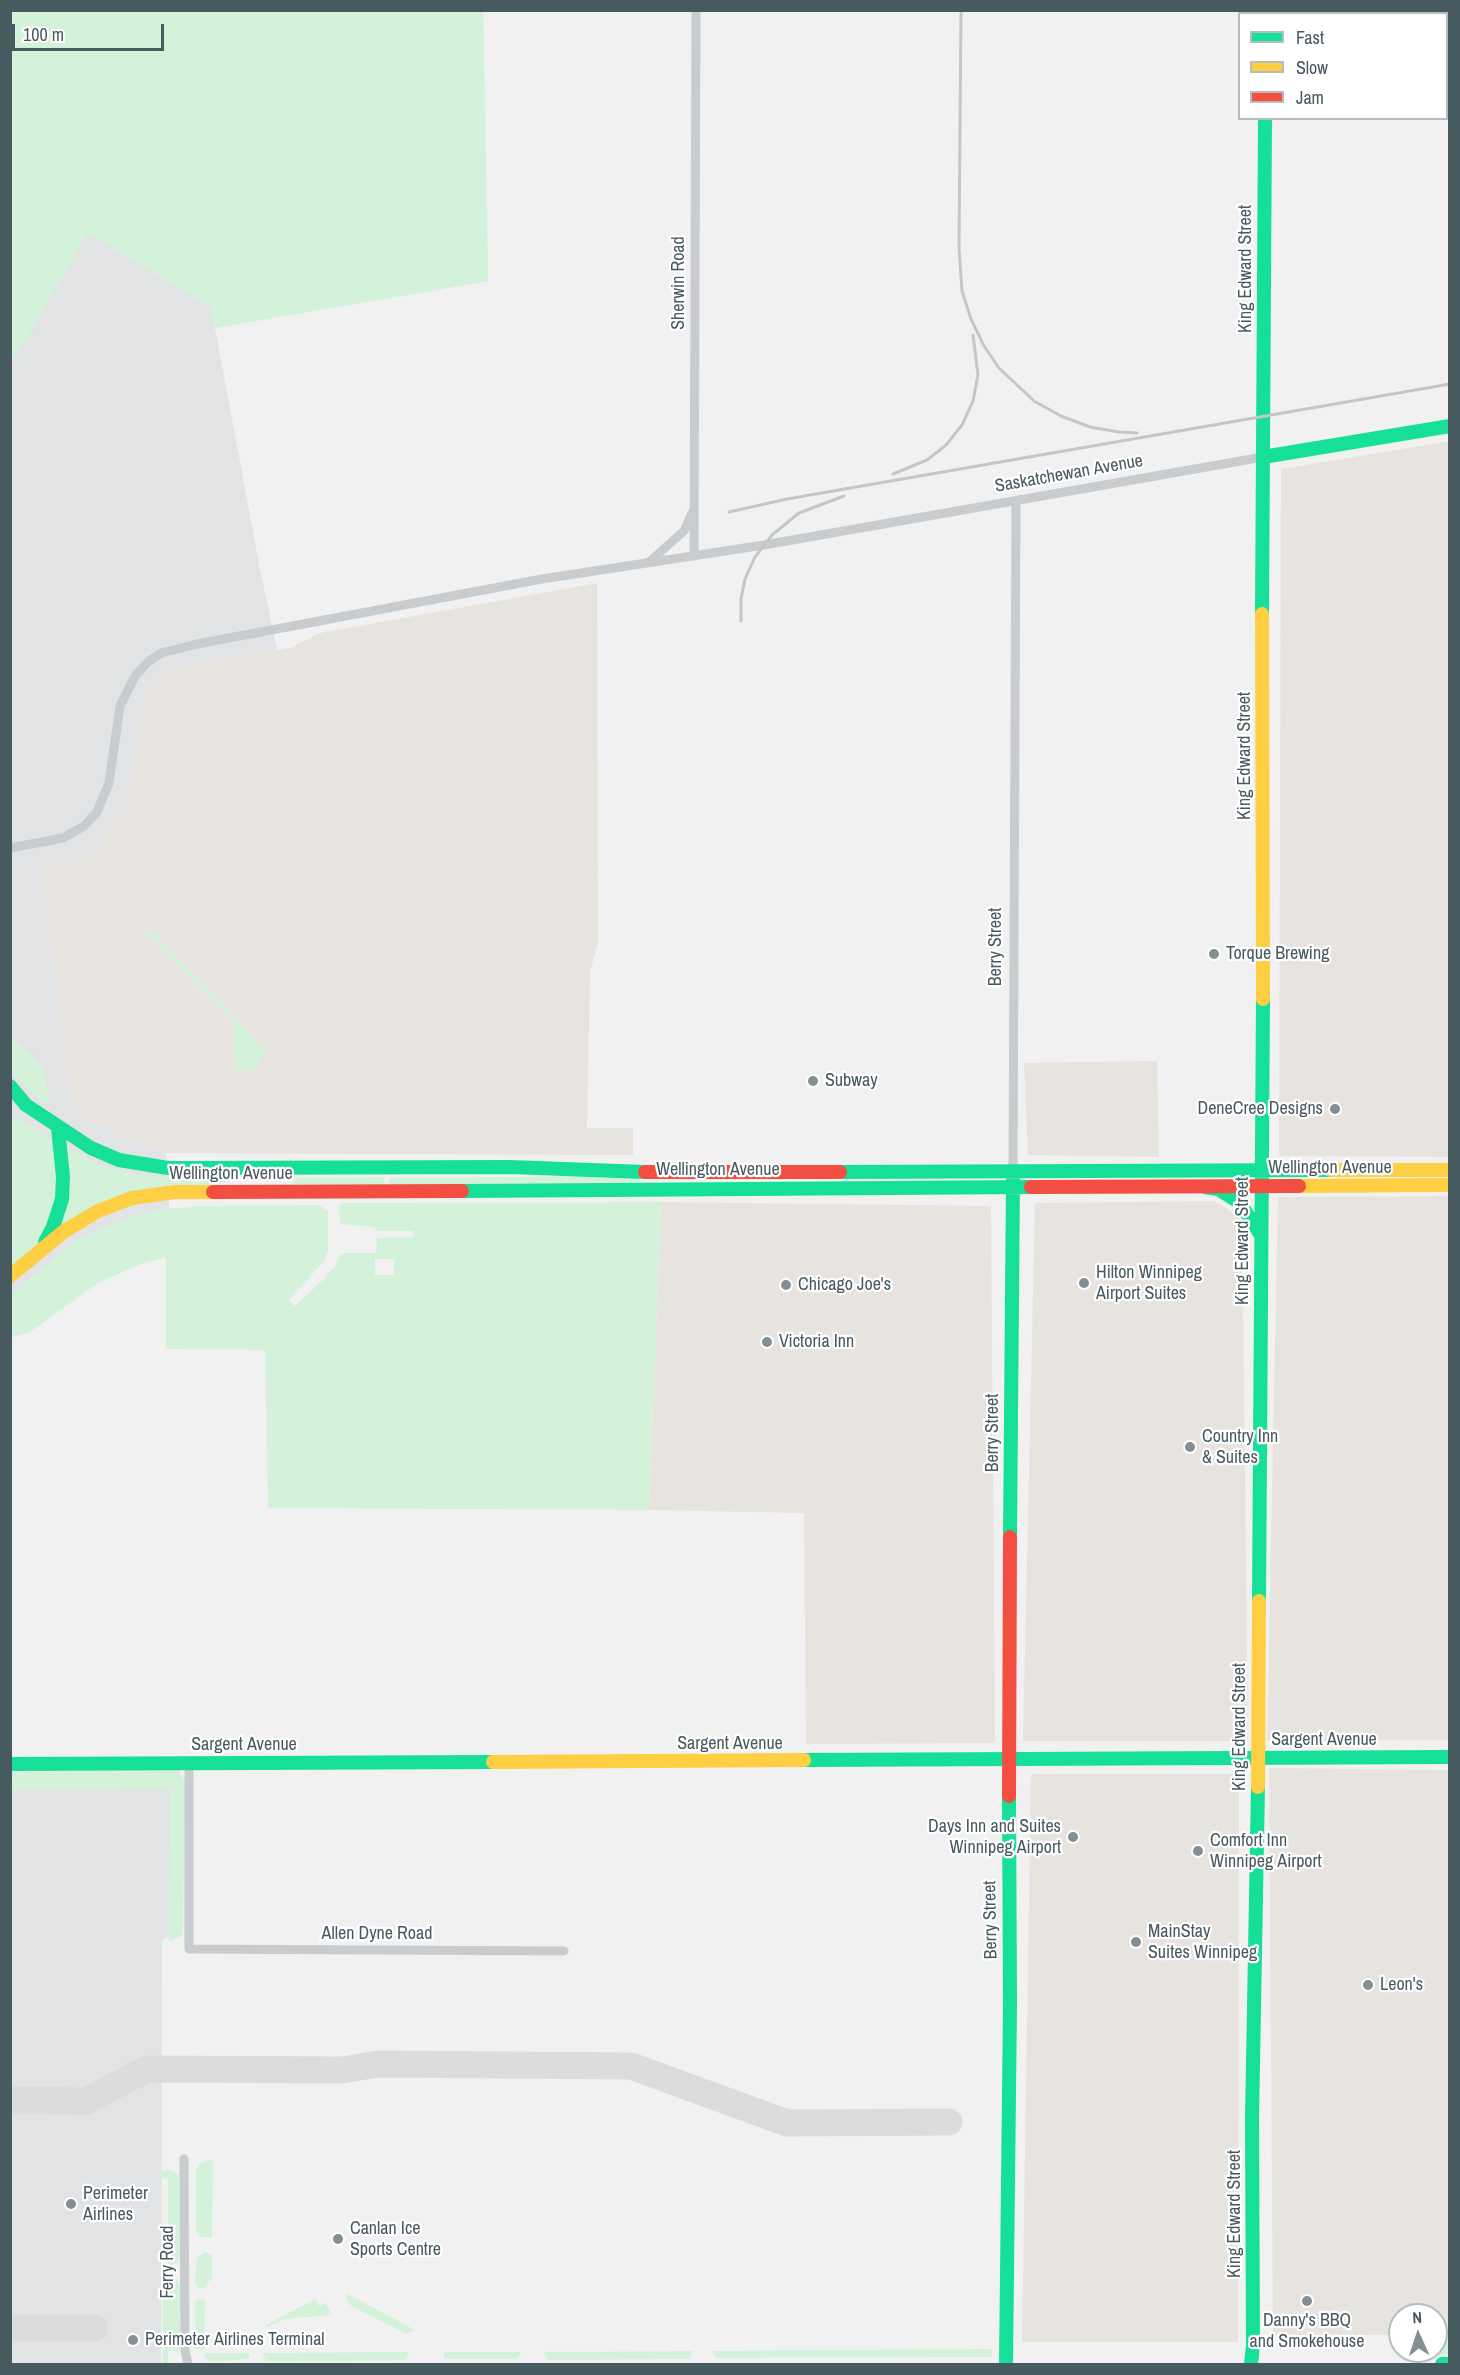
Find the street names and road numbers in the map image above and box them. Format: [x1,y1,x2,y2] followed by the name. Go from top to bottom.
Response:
[1235,205,1257,333] street label: King Edward Street
[668,236,690,330] street label: Sherwin Road
[993,450,1145,498] street label: Saskatchewan Avenue
[1234,692,1256,820] street label: King Edward Street
[985,908,1007,986] street label: Berry Street
[1268,1157,1392,1179] street label: Wellington Avenue
[656,1159,780,1181] street label: Wellington Avenue
[169,1163,293,1185] street label: Wellington Avenue
[1232,1177,1254,1305] street label: King Edward Street
[982,1394,1004,1472] street label: Berry Street
[1229,1663,1251,1791] street label: King Edward Street
[1271,1729,1377,1751] street label: Sargent Avenue
[677,1733,783,1755] street label: Sargent Avenue
[191,1734,297,1756] street label: Sargent Avenue
[980,1880,1002,1960] street label: Berry Street
[322,1923,432,1945] street label: Allen Dyne Road
[1224,2150,1246,2278] street label: King Edward Street
[157,2225,179,2299] street label: Ferry Road

